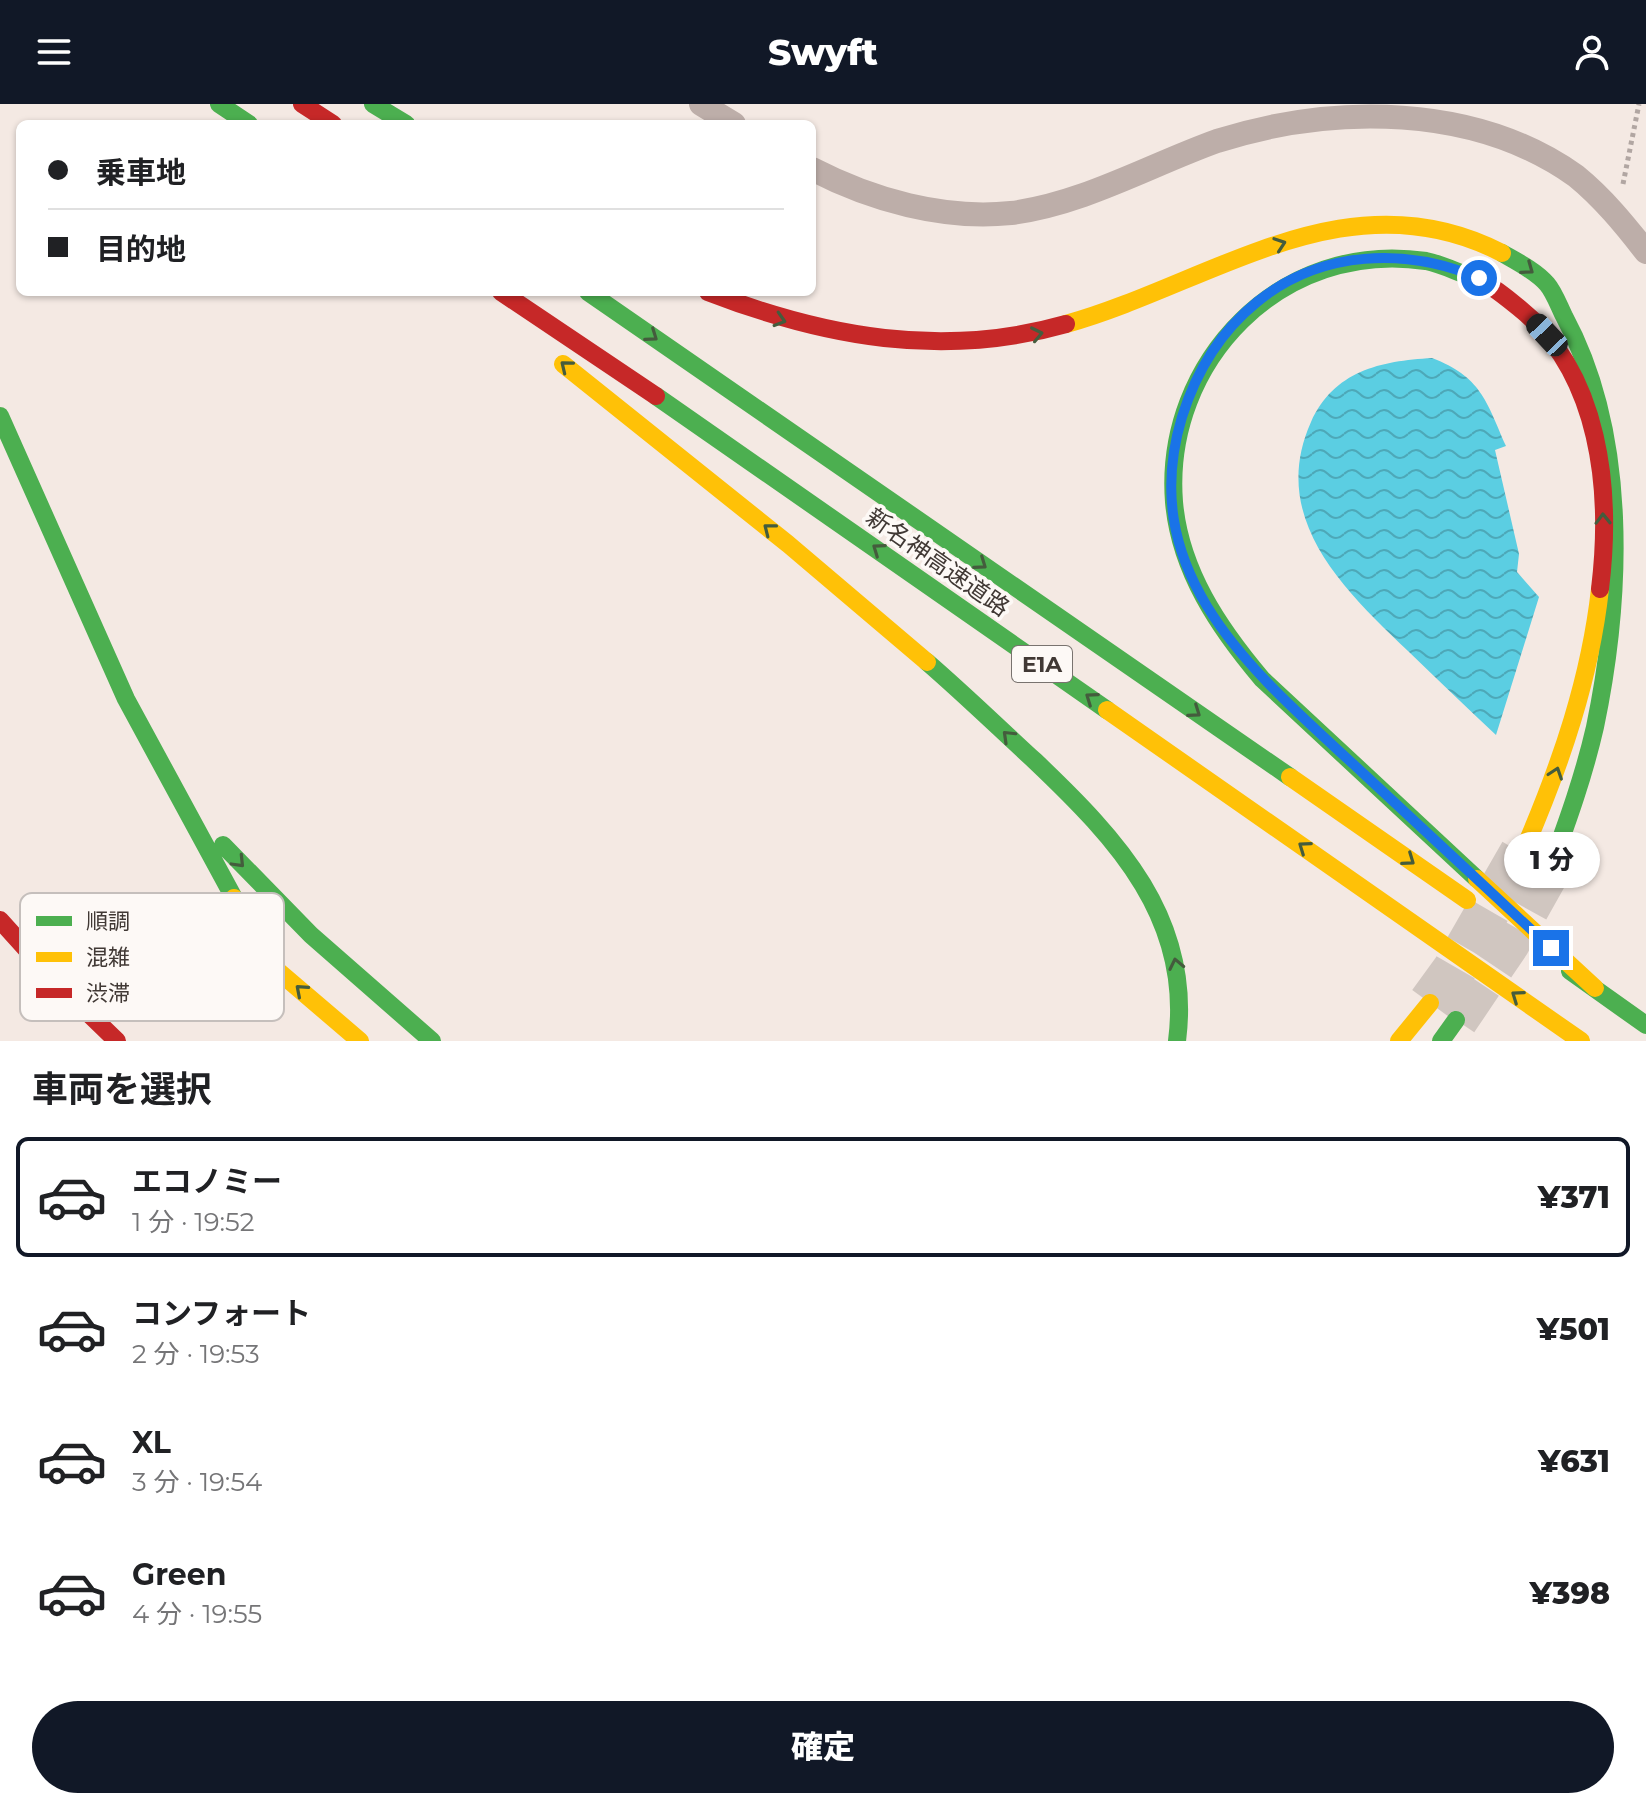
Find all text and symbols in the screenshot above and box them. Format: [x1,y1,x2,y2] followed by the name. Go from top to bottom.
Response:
[32,30,76,74] icon: menu
[768,30,878,74] text: Swyft
[1570,30,1614,74] icon: person
[96,154,186,191] text: 乗車地
[96,231,186,268] text: 目的地
[1273,237,1287,253] one-way arrow
[1519,259,1533,274] one-way arrow
[1461,260,1497,296] route start
[1522,309,1572,361] car
[773,311,787,327] one-way arrow
[644,326,658,341] one-way arrow
[1030,326,1043,343] one-way arrow
[560,362,575,376] one-way arrow
[861,502,1015,622] street label: 新名神高速道路
[1594,512,1611,525] one-way arrow
[764,524,778,539] one-way arrow
[872,544,886,559] one-way arrow
[972,554,987,569] one-way arrow
[1012,646,1072,682] road number: E1A
[1086,693,1100,708] one-way arrow
[1186,702,1200,717] one-way arrow
[1003,730,1017,745] one-way arrow
[1546,767,1562,781] one-way arrow
[1503,832,1599,888] callout: 1 分
[1299,842,1313,857] one-way arrow
[1530,844,1574,876] text: 1 分
[1400,850,1414,865] one-way arrow
[230,852,244,867] one-way arrow
[20,893,284,1021] legend
[86,908,130,935] text: 順調
[1533,930,1569,966] route end
[86,944,130,971] text: 混雑
[1168,957,1185,971] one-way arrow
[86,980,130,1007] text: 渋滞
[296,985,310,1000] one-way arrow
[1512,991,1526,1006] one-way arrow
[32,1067,212,1111] text: 車両を選択
[36,1161,108,1233] icon: car
[132,1163,282,1200] text: エコノミー
[1538,1179,1610,1216] text: ¥371
[132,1206,254,1238] text: 1 分 · 19:52
[36,1293,108,1365] icon: car
[132,1295,311,1332] text: コンフォート
[1537,1311,1610,1348] text: ¥501
[132,1338,260,1370] text: 2 分 · 19:53
[132,1424,171,1461] text: XL
[36,1425,108,1497] icon: car
[1538,1443,1610,1480] text: ¥631
[132,1466,262,1498] text: 3 分 · 19:54
[132,1556,226,1593] text: Green
[36,1557,108,1629] icon: car
[1529,1575,1610,1612] text: ¥398
[132,1598,262,1630] text: 4 分 · 19:55
[32,1701,1614,1793] button: 確定

